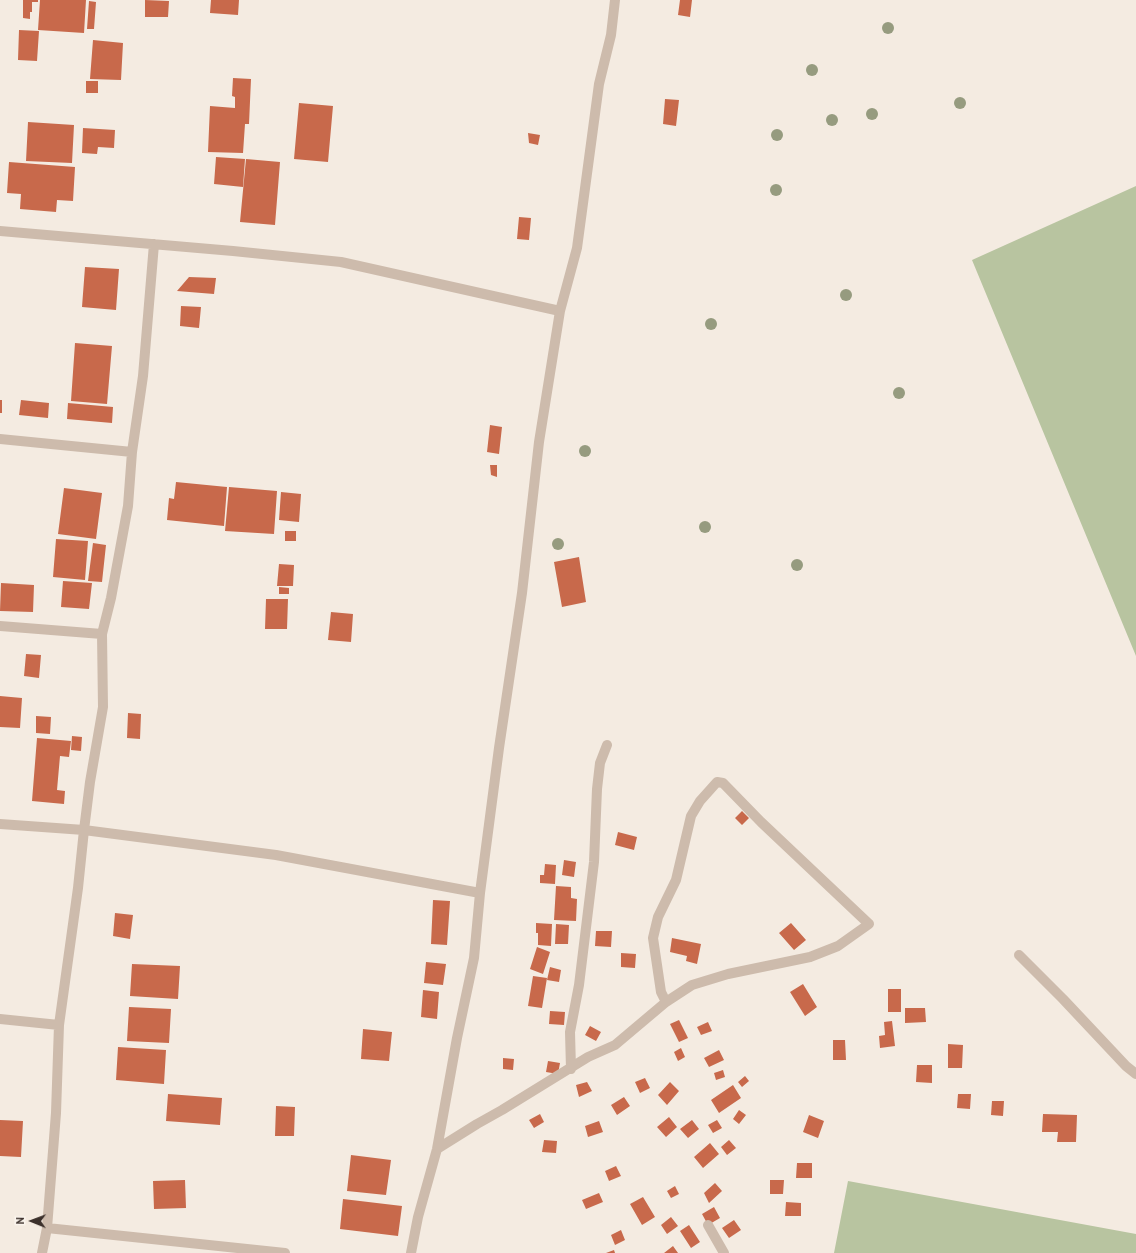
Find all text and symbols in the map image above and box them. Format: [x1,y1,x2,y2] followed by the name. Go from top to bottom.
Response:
[12,1201,52,1241] north arrow
[13,1217,27,1225] text: N

